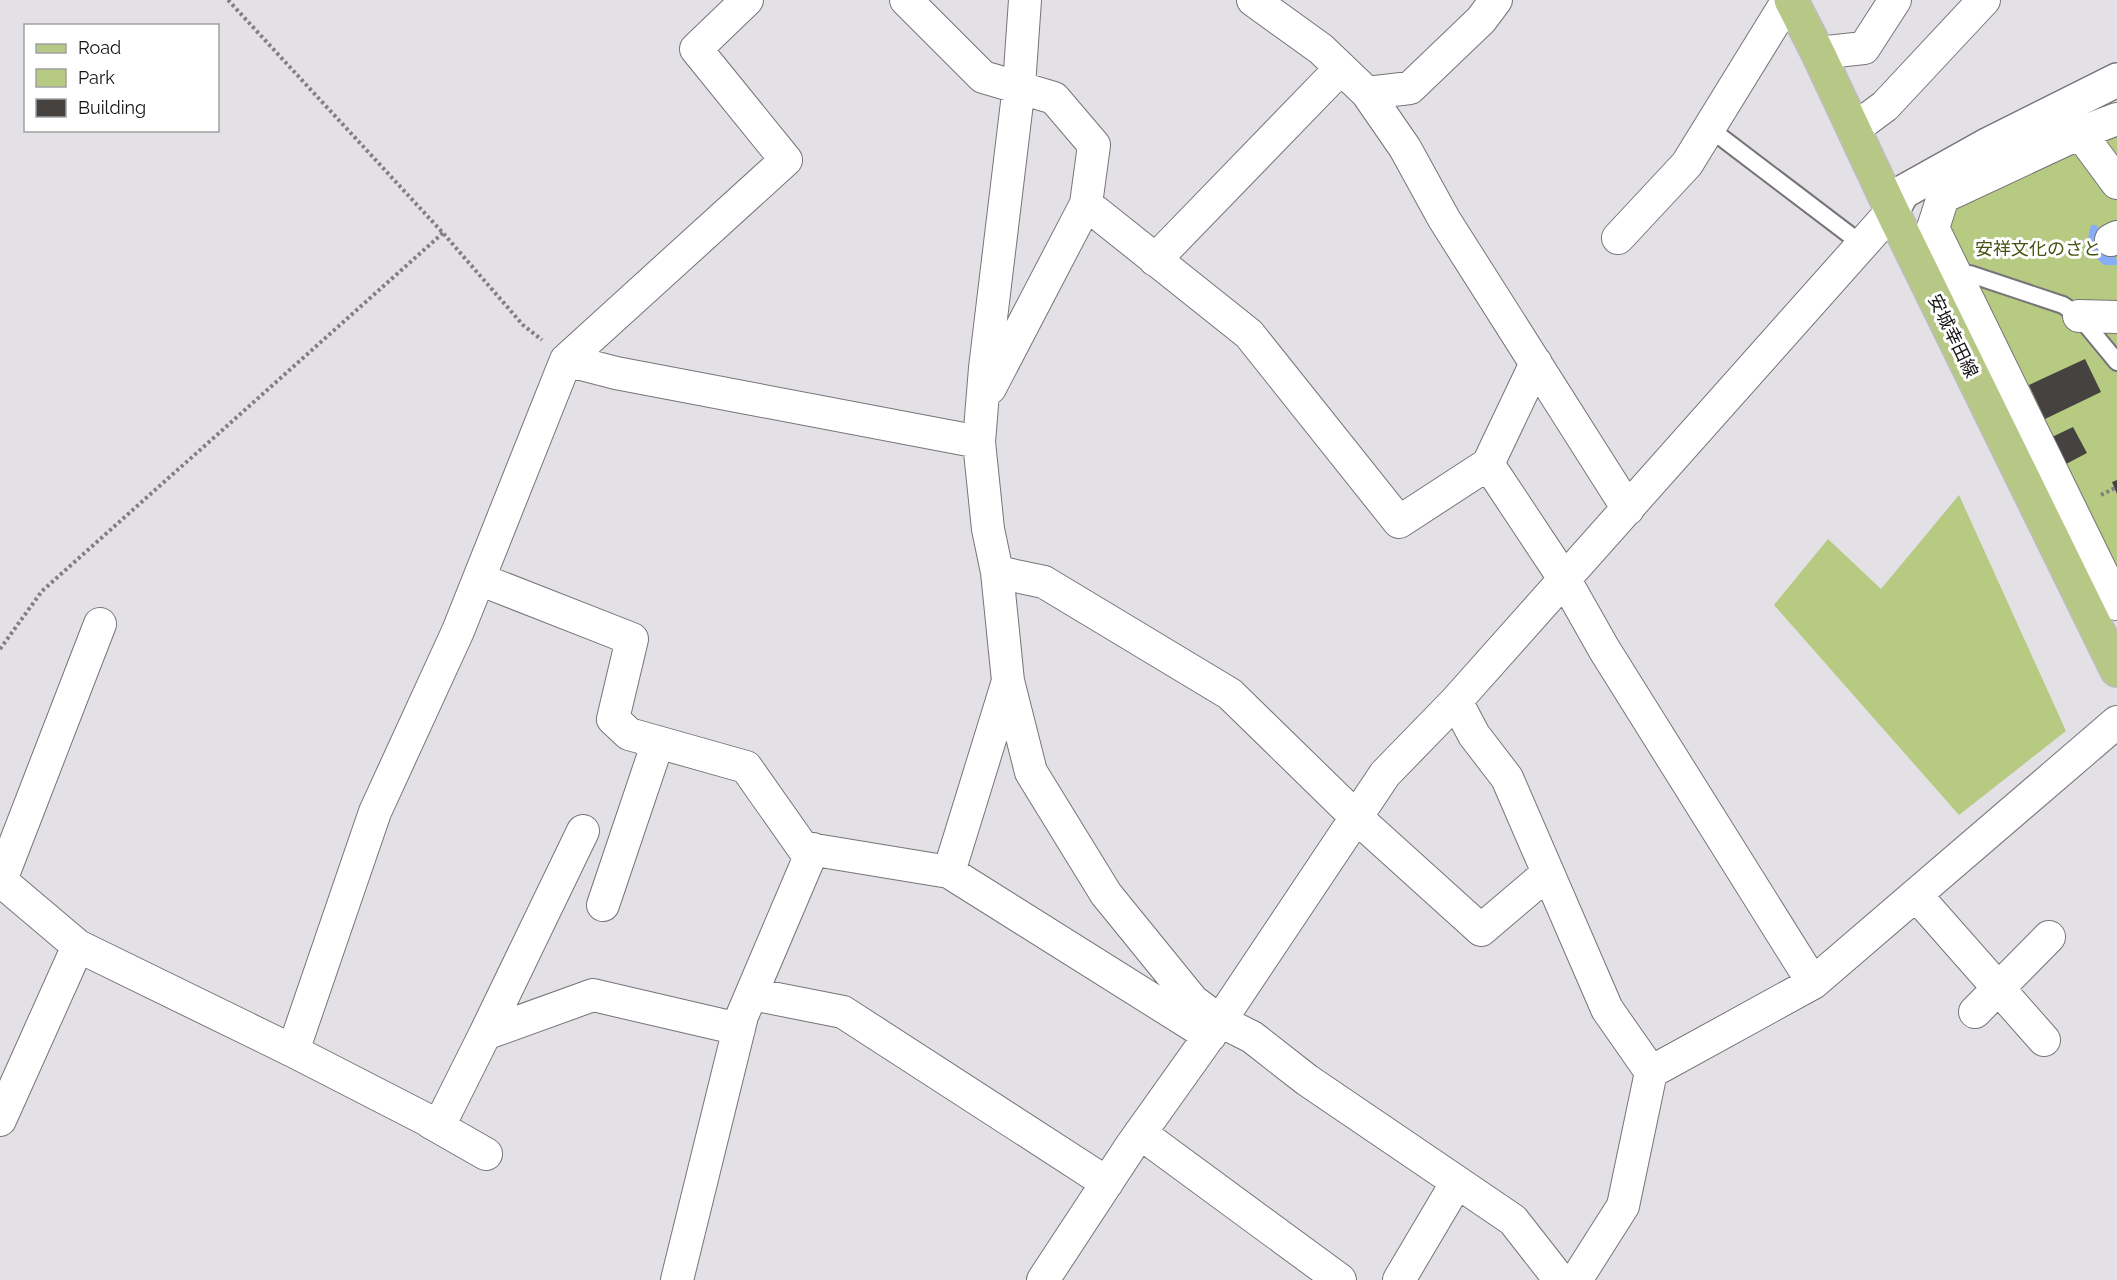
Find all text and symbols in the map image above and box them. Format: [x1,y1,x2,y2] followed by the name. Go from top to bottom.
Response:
[24,24,219,132] legend
[78,37,121,58] text: Road
[78,67,115,88] text: Park
[78,97,146,118] text: Building
[1975,238,2101,259] park label: 安祥文化のさと
[1924,291,1983,381] street label: 安城幸田線

